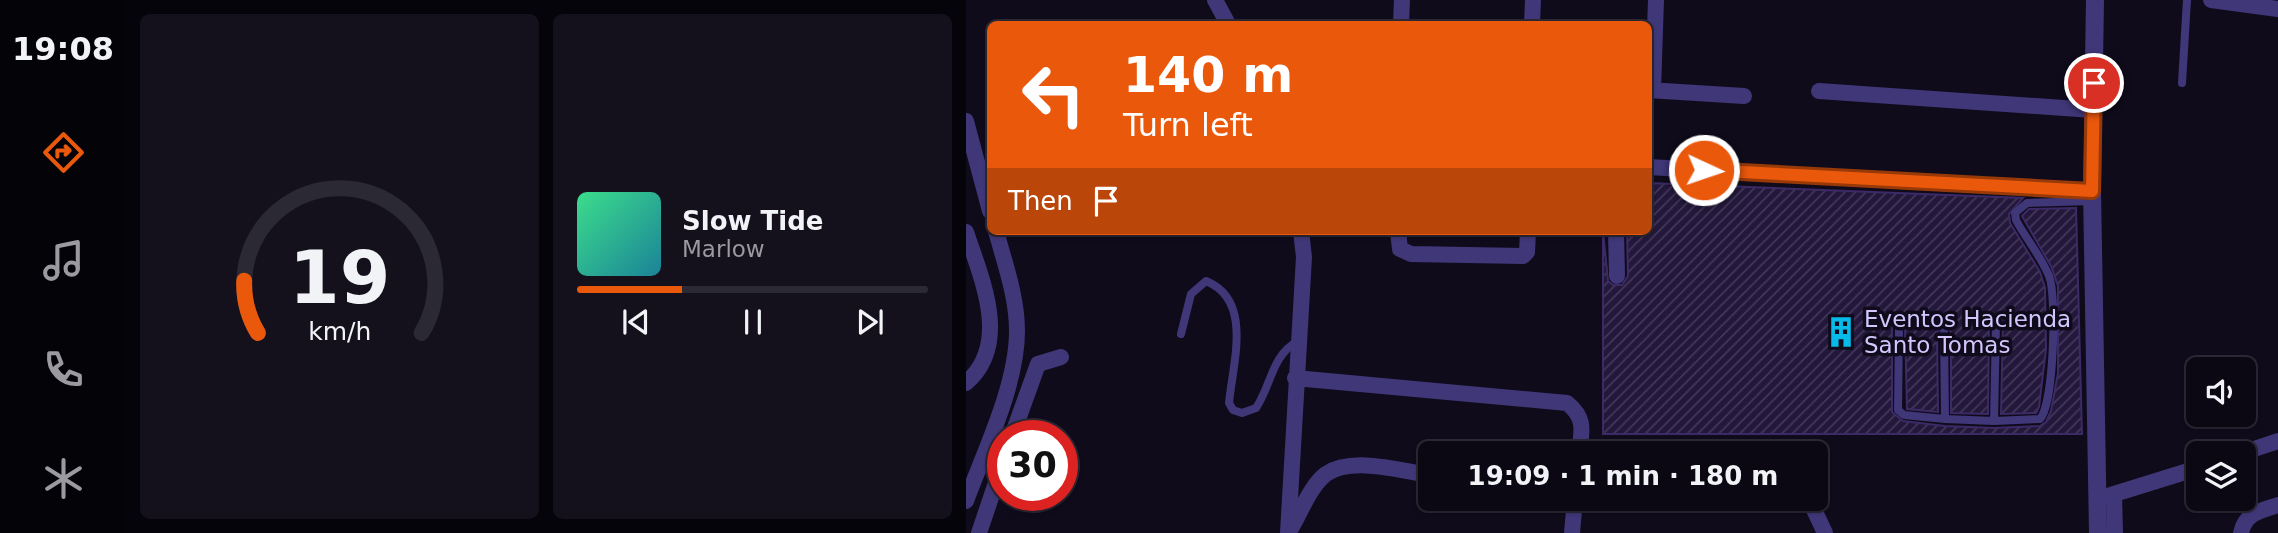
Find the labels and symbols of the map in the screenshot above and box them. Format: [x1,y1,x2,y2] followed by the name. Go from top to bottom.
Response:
[2064,53,2124,113] pin
[1667,133,1741,207] position arrow
[1864,306,2071,358] place label: Eventos Hacienda Santo Tomas
[1824,315,1858,349] building icon: Eventos Hacienda Santo Tomas
[987,420,1078,511] speed limit sign: 30

